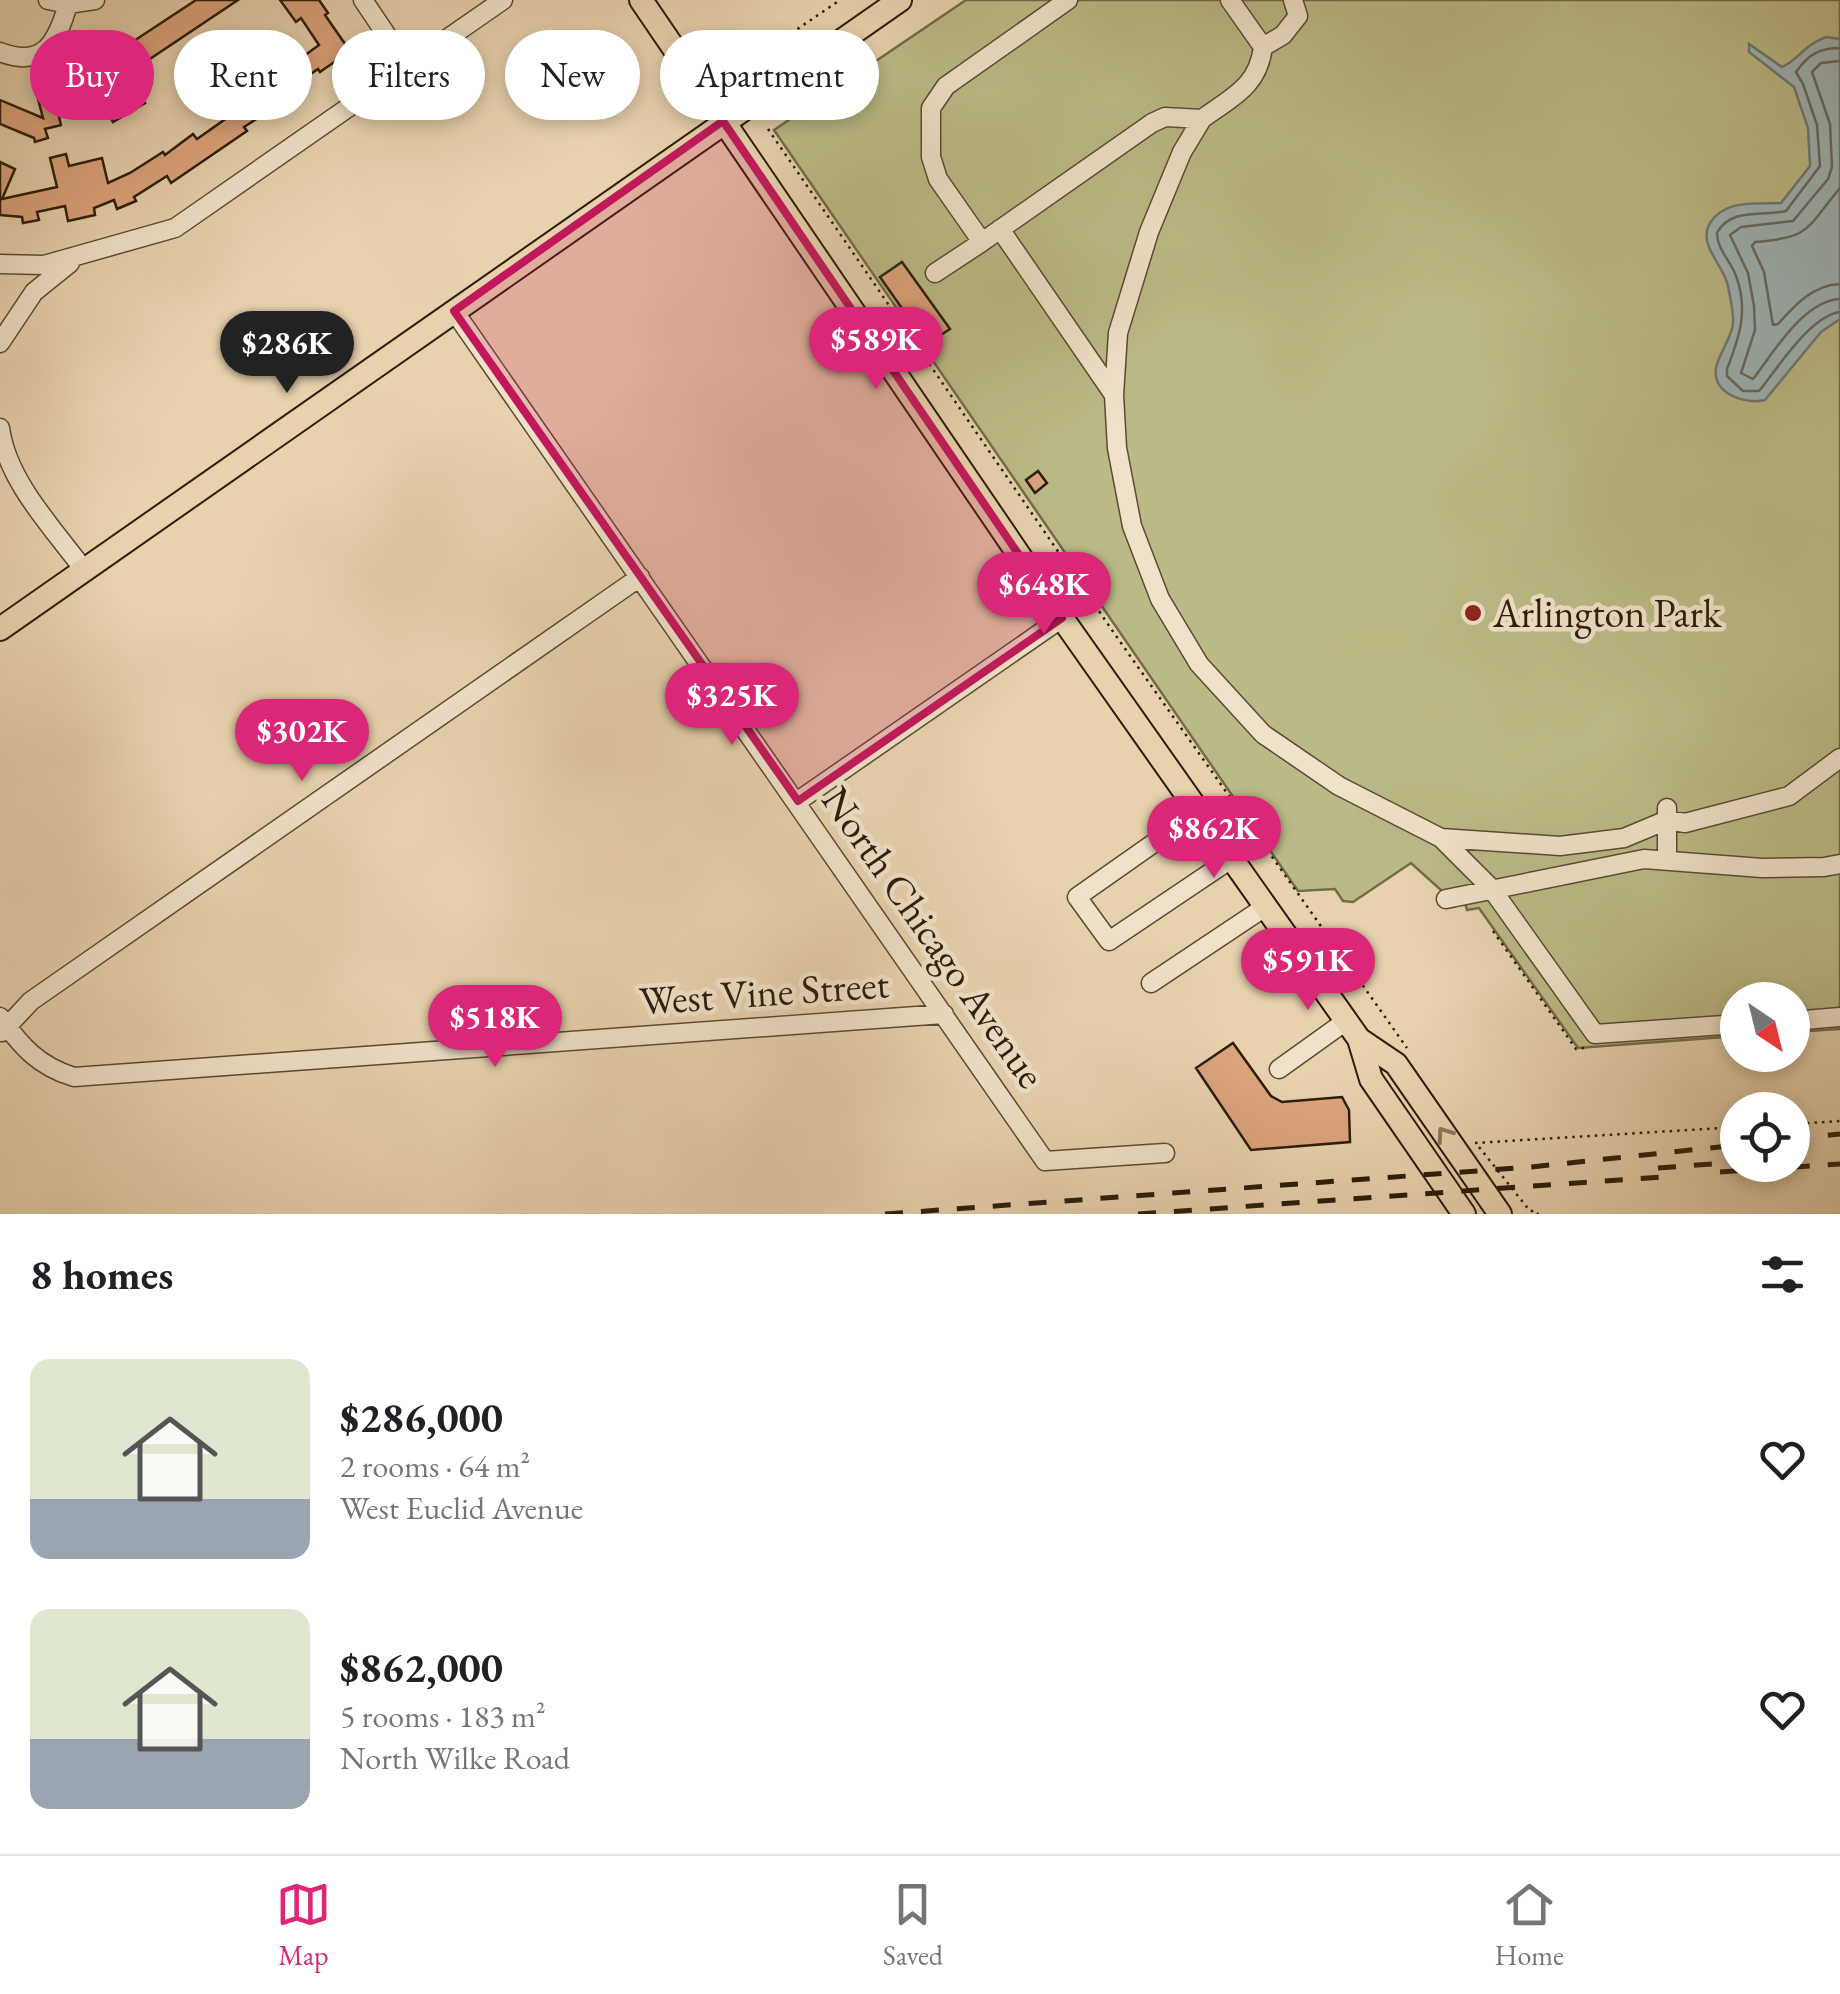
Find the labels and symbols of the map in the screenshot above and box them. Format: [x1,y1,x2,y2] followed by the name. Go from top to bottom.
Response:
[806,307,946,392] pin: $589K
[217,311,357,396] pin: $286K
[974,552,1114,637] pin: $648K
[1492,587,1723,639] place label: Arlington Park
[1462,602,1484,624] marker: Arlington Park
[662,663,802,748] pin: $325K
[232,699,372,784] pin: $302K
[810,776,1058,1098] street label: North Chicago Avenue
[1144,796,1284,881] pin: $862K
[1238,928,1378,1013] pin: $591K
[637,957,891,1027] street label: West Vine Street
[1720,982,1810,1072] north arrow
[425,985,565,1070] pin: $518K
[1438,1126,1456,1145] one-way arrow

